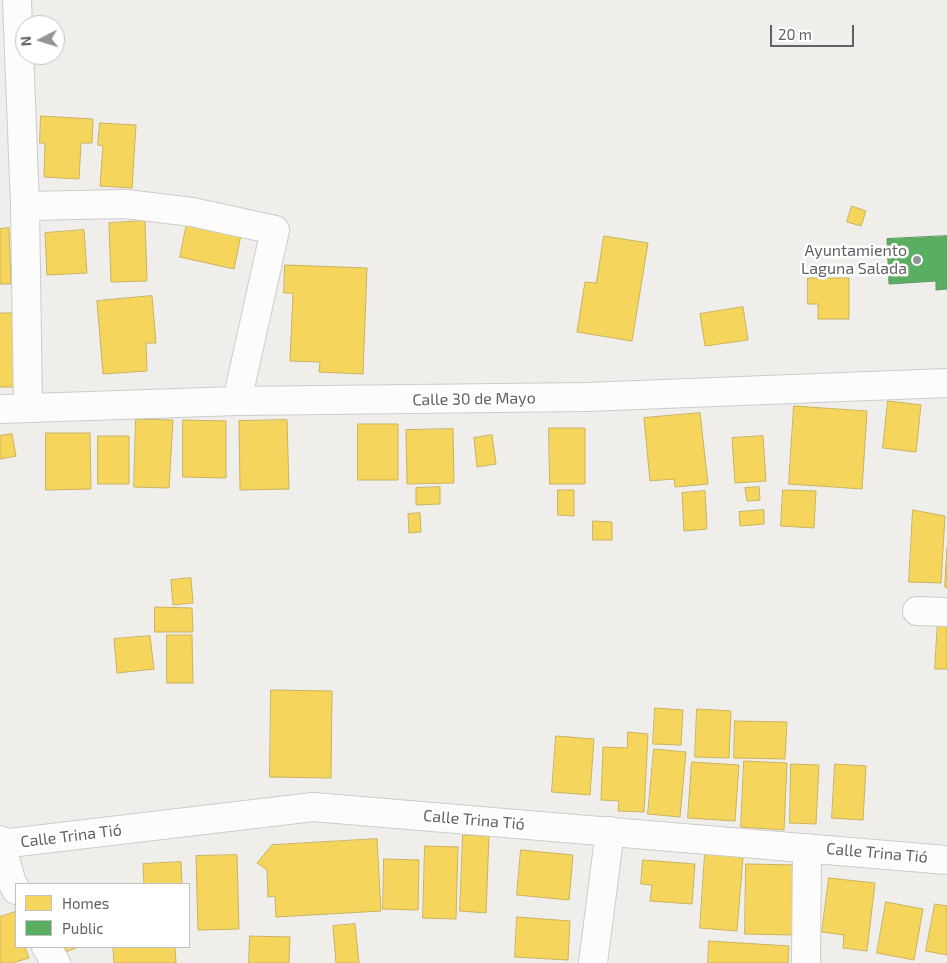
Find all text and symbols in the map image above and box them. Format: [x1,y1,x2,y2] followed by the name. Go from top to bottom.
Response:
[15,15,65,65] north arrow
[772,15,856,47] scale bar
[778,25,812,43] text: 20 m
[17,35,34,47] text: N
[801,241,907,279] place label: Ayuntamiento Laguna Salada
[911,254,923,266] marker: Ayuntamiento Laguna Salada
[412,388,536,410] street label: Calle 30 de Mayo
[422,806,526,834] street label: Calle Trina Tió
[19,820,123,852] street label: Calle Trina Tió
[825,839,929,867] street label: Calle Trina Tió
[15,883,190,948] legend
[62,894,109,912] text: Homes
[62,919,103,937] text: Public

